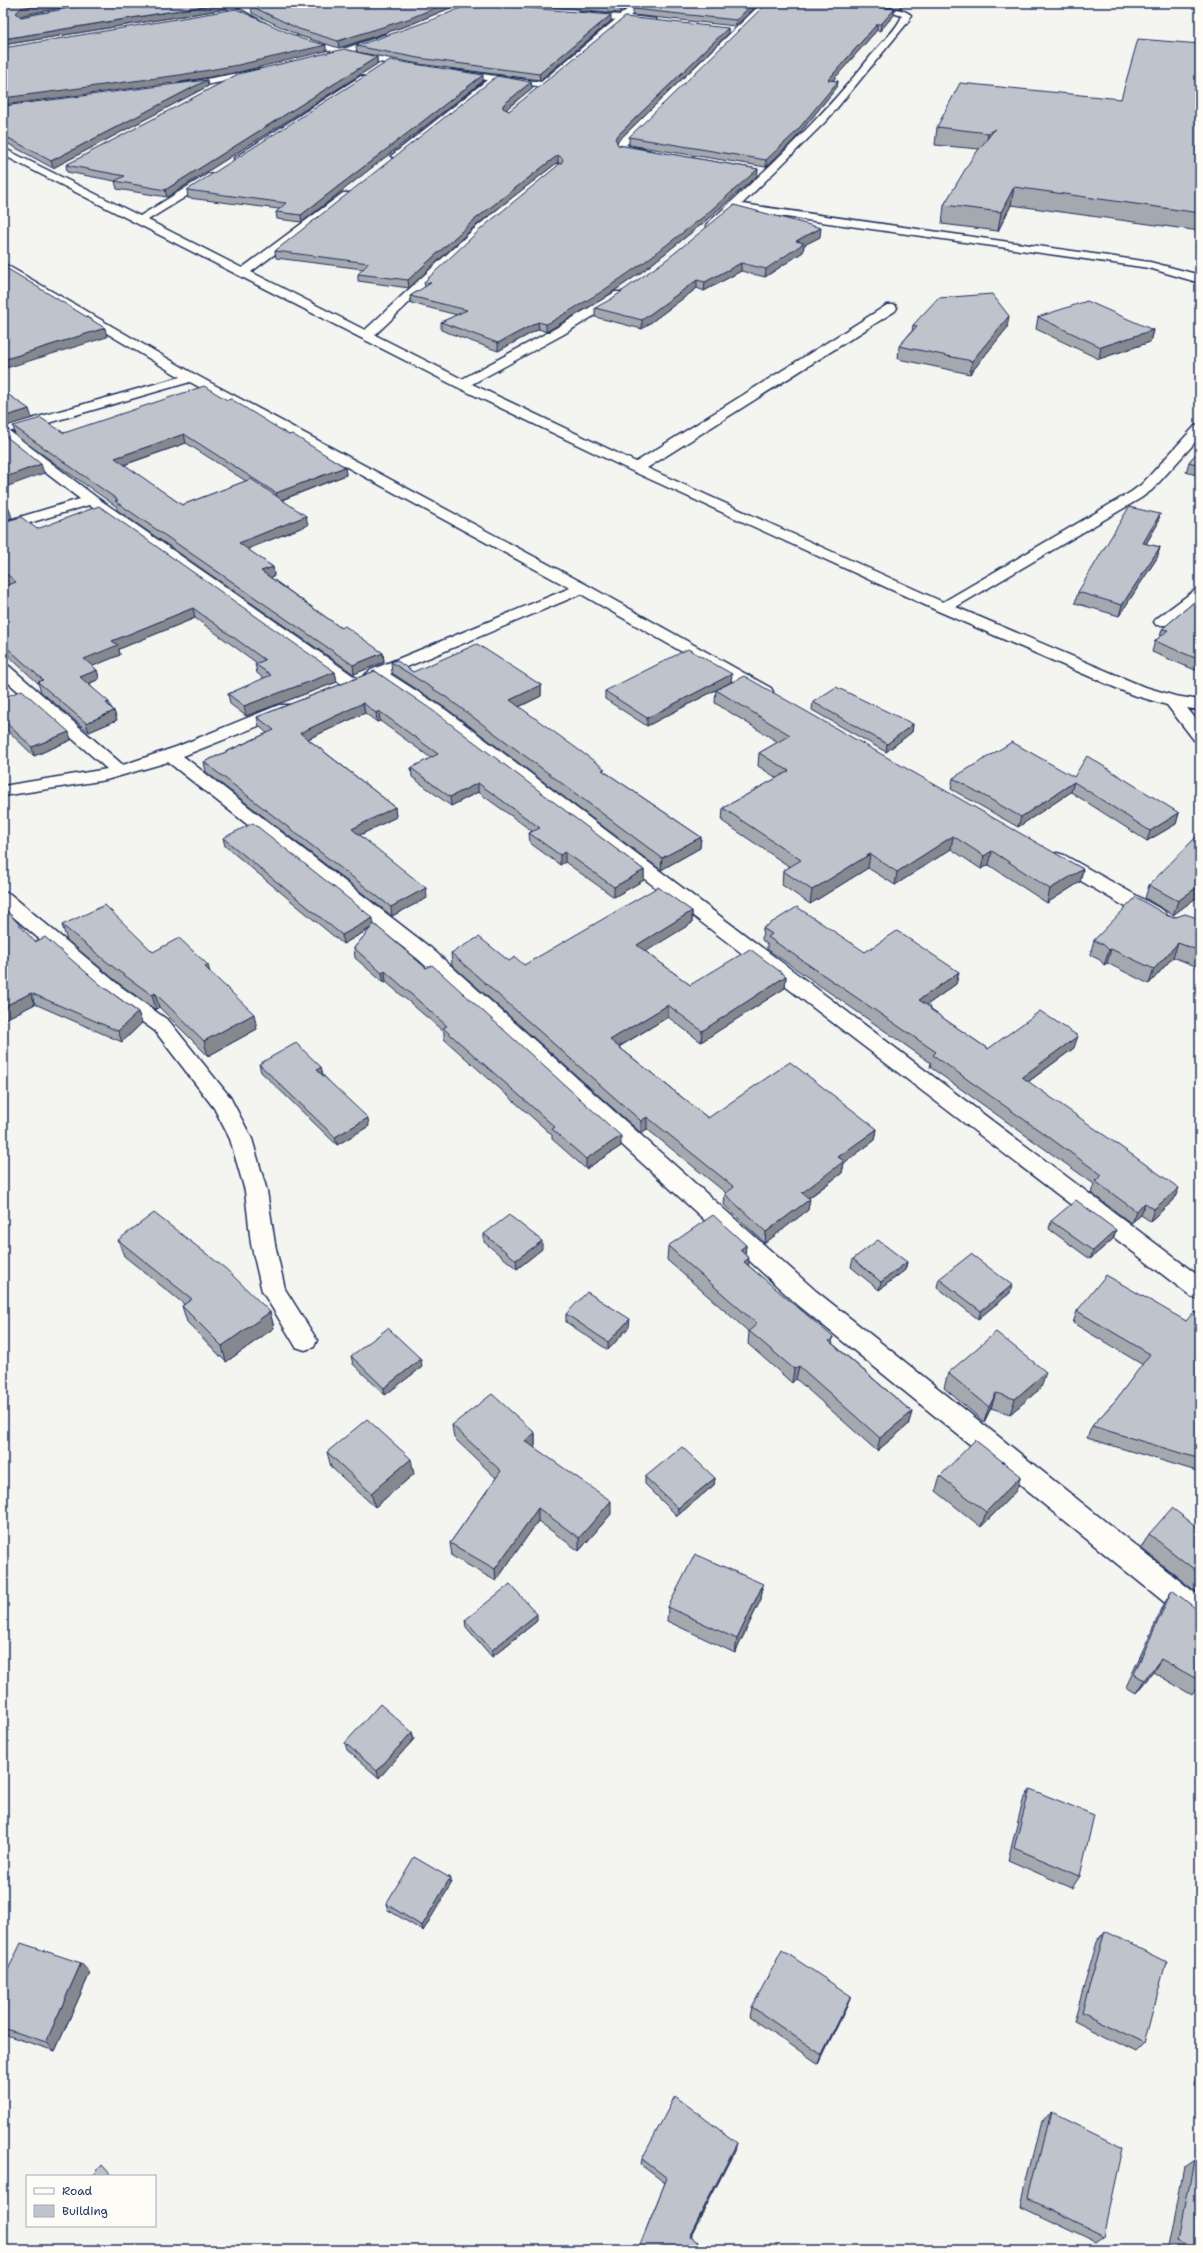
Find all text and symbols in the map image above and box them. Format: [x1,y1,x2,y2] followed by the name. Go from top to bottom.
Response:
[26,2175,156,2227] legend
[62,2183,93,2199] text: Road
[62,2203,108,2219] text: Building

